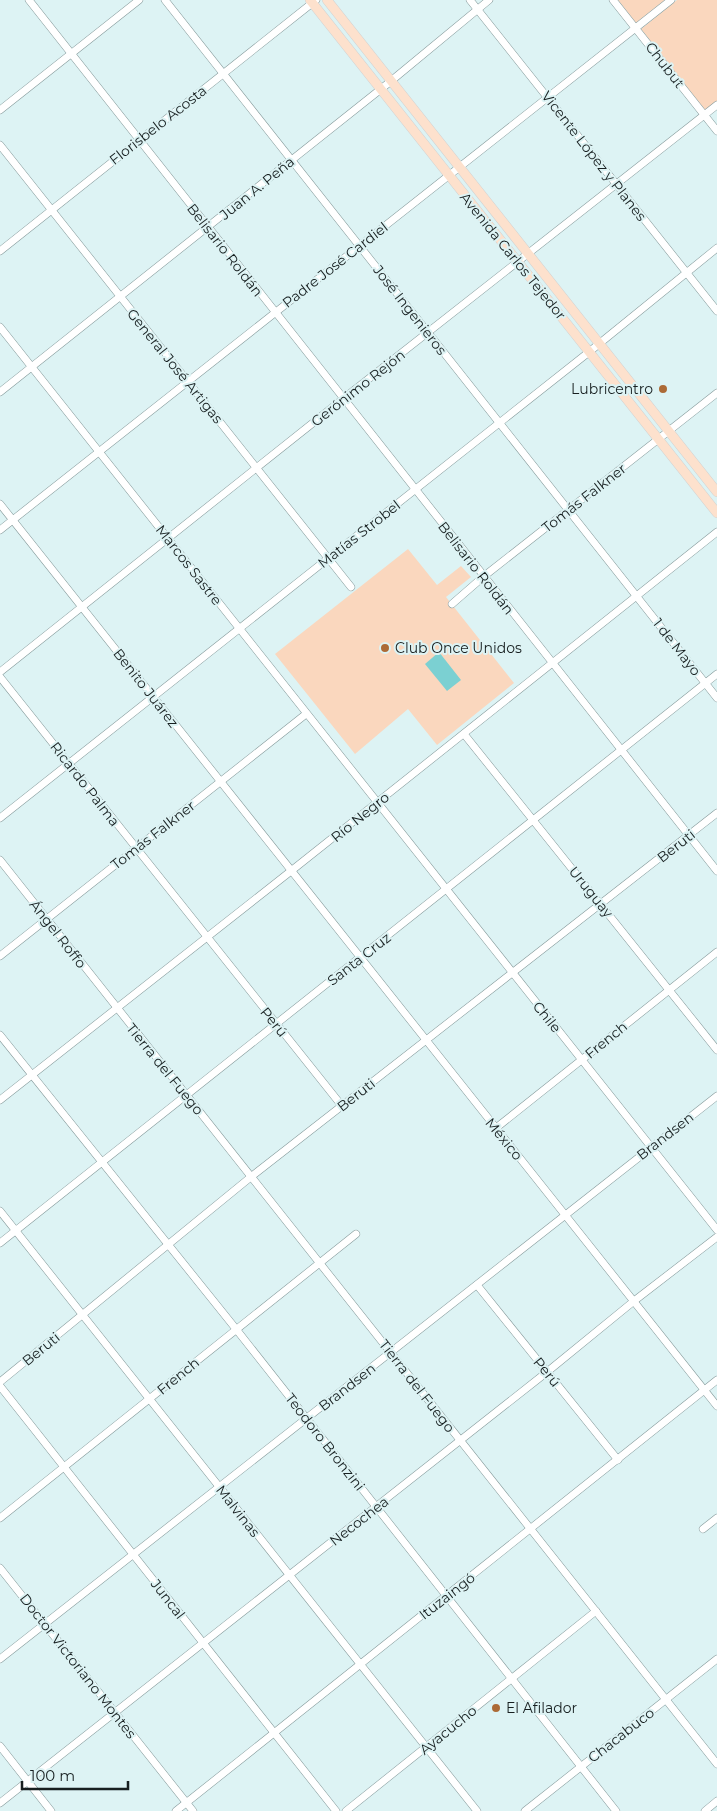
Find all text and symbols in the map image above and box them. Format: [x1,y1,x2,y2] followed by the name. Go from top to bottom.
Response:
[641,38,689,92] street label: Chubut
[106,81,210,169] street label: Florisbelo Acosta
[538,87,651,225] street label: Vicente López y Planes
[215,152,298,224] street label: Juan A. Peña
[456,189,570,324] street label: Avenida Carlos Tejedor
[183,200,267,300] street label: Belisario Roldán
[279,218,391,312] street label: Padre José Cardiel
[369,261,451,359] street label: José Ingenieros
[123,305,227,427] street label: General José Artigas
[307,346,409,430] street label: Gerónimo Rejón
[571,380,653,398] place label: Lubricentro
[657,383,669,395] marker: Lubricentro
[538,459,630,537] street label: Tomás Falkner
[314,496,404,572] street label: Matías Strobel
[434,518,518,618] street label: Belisario Roldán
[152,521,226,609] street label: Marcos Sastre
[649,615,705,679] street label: 1 de Mayo
[395,639,522,657] place label: Club Once Unidos
[379,642,391,654] marker: Club Once Unidos
[109,645,183,731] street label: Benito Juárez
[46,738,124,830] street label: Ricardo Palma
[327,788,393,846] street label: Río Negro
[107,796,199,874] street label: Tomás Falkner
[653,826,699,866] street label: Beruti
[565,863,617,922] street label: Uruguay
[26,896,90,972] street label: Ángel Roffo
[324,929,394,989] street label: Santa Cruz
[529,998,565,1036] street label: Chile
[257,1003,291,1041] street label: Perú
[581,1017,631,1063] street label: French
[122,1019,208,1119] street label: Tierra del Fuego
[333,1075,379,1115] street label: Beruti
[633,1108,697,1164] street label: Brandsen
[481,1114,527,1164] street label: México
[18,1328,64,1370] street label: Beruti
[375,1336,459,1436] street label: Tierra del Fuego
[153,1353,203,1399] street label: French
[530,1353,564,1391] street label: Perú
[315,1359,379,1415] street label: Brandsen
[281,1390,369,1494] street label: Teodoro Bronzini
[212,1481,264,1541] street label: Malvinas
[326,1492,392,1550] street label: Necochea
[415,1568,479,1624] street label: Ituzaingó
[146,1575,189,1623] street label: Juncal
[16,1590,140,1742] street label: Doctor Victoriano Montes
[506,1699,578,1717] place label: El Afilador
[416,1701,480,1759] street label: Ayacucho
[490,1702,502,1714] marker: El Afilador
[584,1703,658,1766] street label: Chacabuco
[22,1758,129,1790] scale bar
[30,1766,75,1785] text: 100 m

